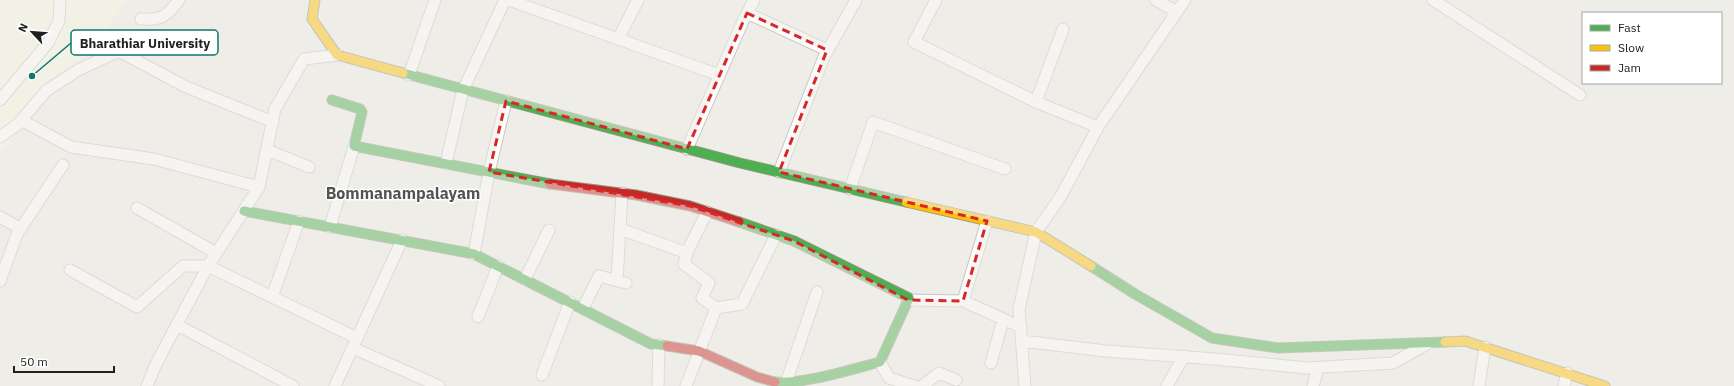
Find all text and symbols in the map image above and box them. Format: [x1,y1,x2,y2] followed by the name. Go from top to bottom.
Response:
[12,12,52,52] north arrow
[1582,12,1722,84] legend
[1618,20,1641,35] text: Fast
[15,21,31,34] text: N
[71,30,218,55] callout: Bharathiar University
[80,35,210,52] text: Bharathiar University
[1618,40,1644,55] text: Slow
[1618,60,1641,75] text: Jam
[326,183,480,203] district label: Bommanampalayam
[14,348,114,374] scale bar
[20,354,48,369] text: 50 m

